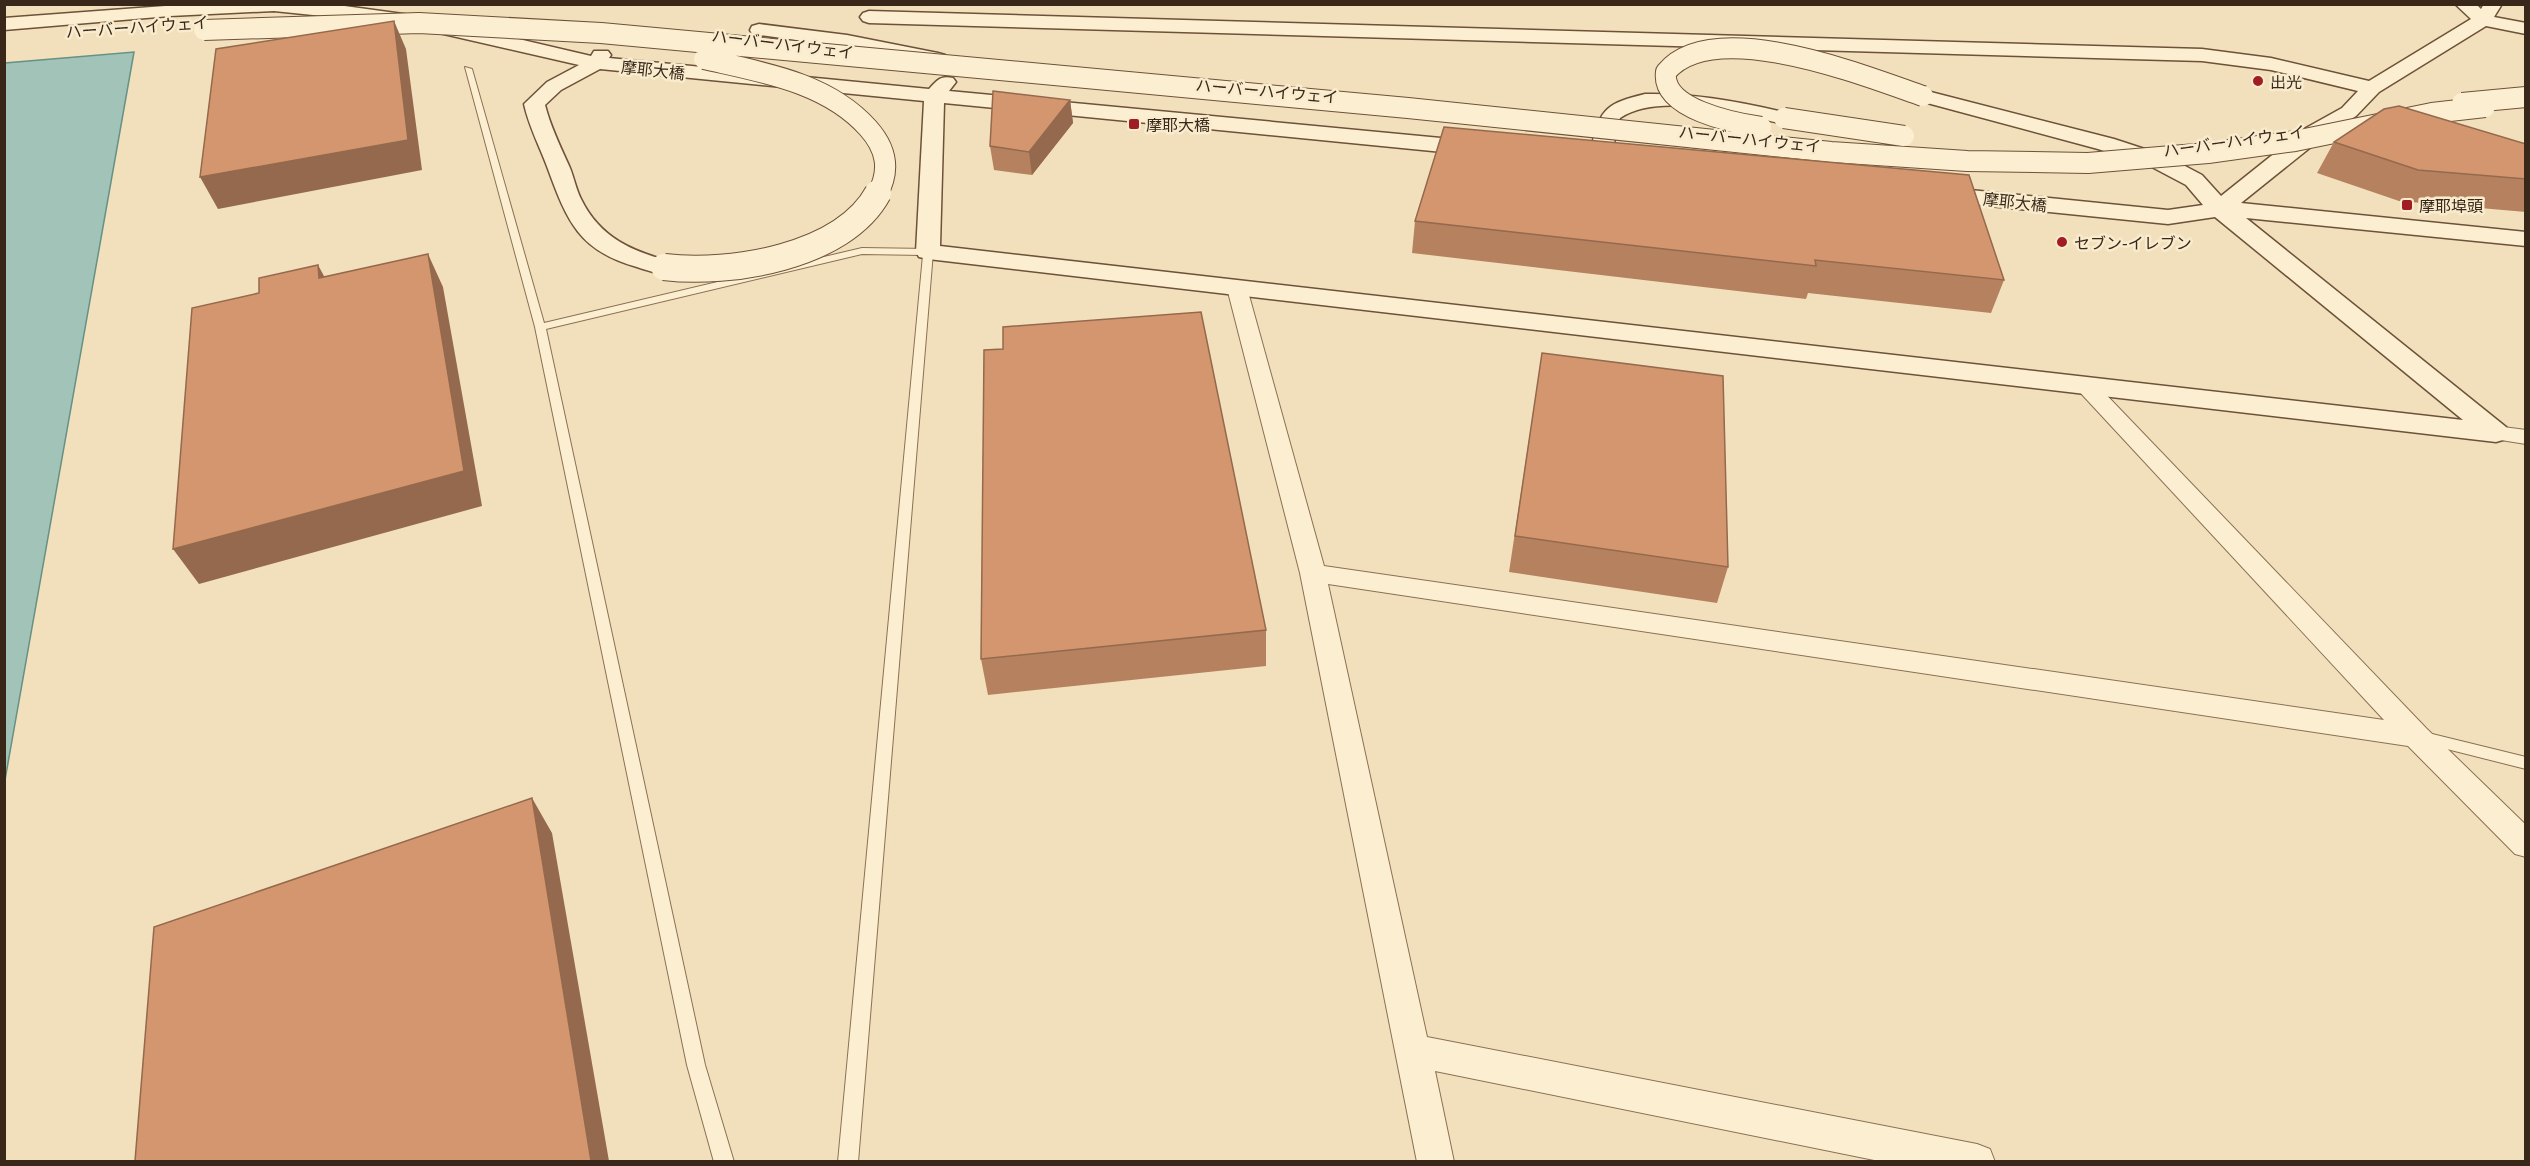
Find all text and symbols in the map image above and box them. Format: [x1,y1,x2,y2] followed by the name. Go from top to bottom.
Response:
[65,9,209,43] street label: ハーバーハイウェイ
[710,22,856,64] street label: ハーバーハイウェイ
[620,54,686,84] street label: 摩耶大橋
[2270,69,2302,93] place label: 出光
[1195,72,1339,108] street label: ハーバーハイウェイ
[2251,74,2265,88] marker: 出光
[1146,112,1210,136] place label: 摩耶大橋
[1127,117,1141,131] marker: 摩耶大橋
[2161,118,2307,162] street label: ハーバーハイウェイ
[1678,119,1822,157] street label: ハーバーハイウェイ
[1982,186,2048,216] street label: 摩耶大橋
[2419,193,2483,217] place label: 摩耶埠頭
[2400,198,2414,212] marker: 摩耶埠頭
[2074,230,2192,254] place label: セブン-イレブン
[2055,235,2069,249] marker: セブン-イレブン

